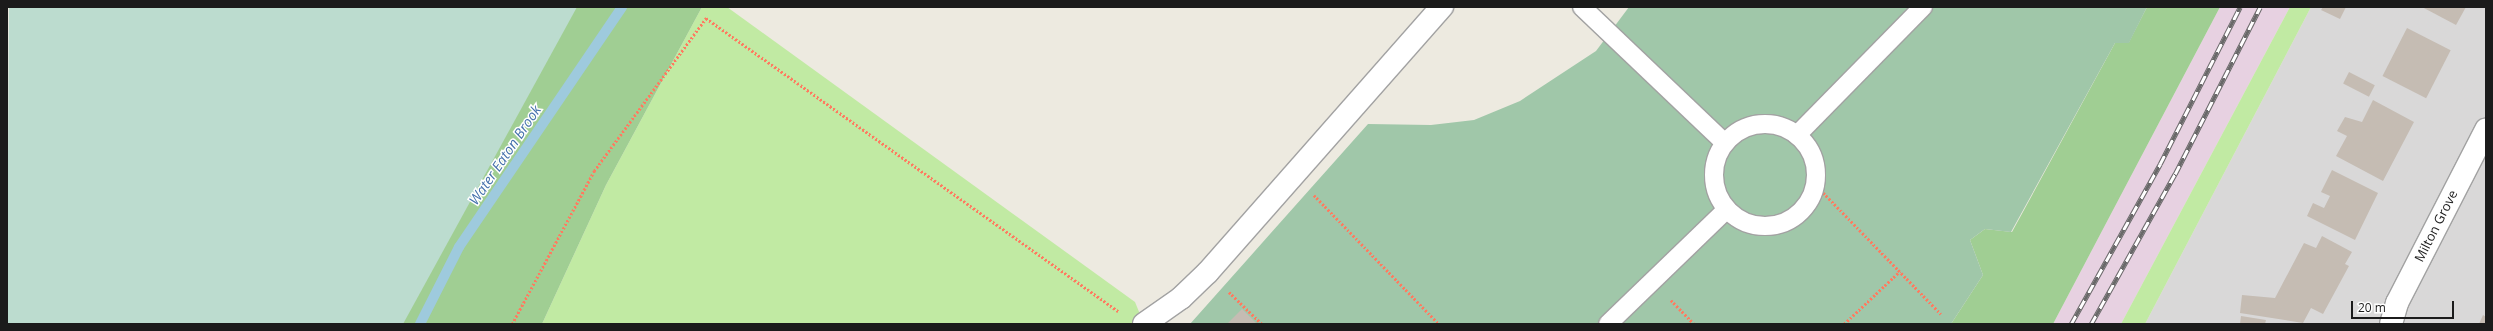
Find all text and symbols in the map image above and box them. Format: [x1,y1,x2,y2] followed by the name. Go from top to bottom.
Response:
[465,102,545,208] water label: Water Eaton Brook
[2411,188,2461,264] street label: Milton Grove
[2353,293,2456,319] scale bar
[2358,299,2386,316] text: 20 m

